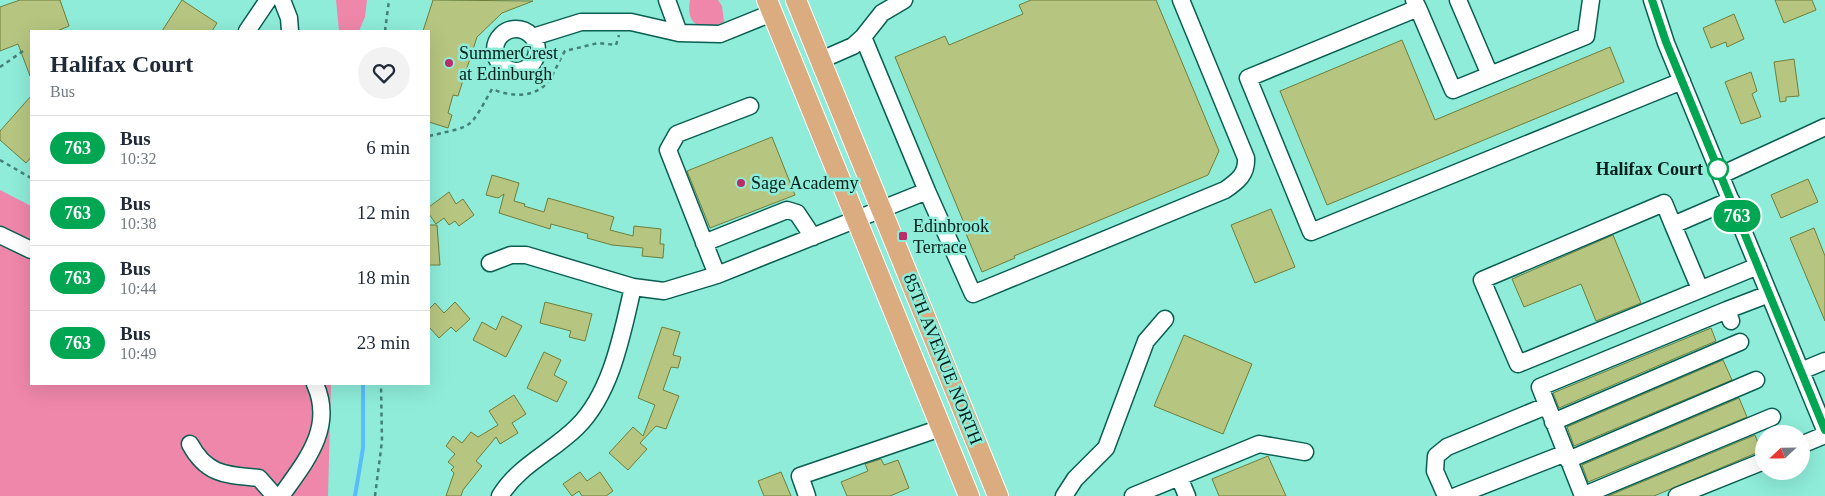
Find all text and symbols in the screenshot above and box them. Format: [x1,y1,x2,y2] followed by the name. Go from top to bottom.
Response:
[459,43,558,84] place label: SummerCrest at Edinburgh
[358,47,410,99] button: heart
[50,51,193,77] text: Halifax Court
[443,57,455,69] marker: SummerCrest at Edinburgh
[50,83,75,100] text: Bus
[120,128,151,149] text: Bus
[366,137,410,158] text: 6 min
[64,138,91,158] text: 763
[120,150,156,167] text: 10:32
[1707,158,1729,180] marker: Halifax Court
[1596,159,1703,179] place label: Halifax Court
[751,173,858,193] place label: Sage Academy
[735,177,747,189] marker: Sage Academy
[120,193,151,214] text: Bus
[1708,200,1766,232] line badge: 763
[357,202,410,223] text: 12 min
[64,203,91,223] text: 763
[1724,206,1751,226] text: 763
[120,215,156,232] text: 10:38
[913,216,989,257] place label: Edinbrook Terrace
[897,230,909,242] marker: Edinbrook Terrace
[120,258,151,279] text: Bus
[357,267,410,288] text: 18 min
[64,268,91,288] text: 763
[900,271,986,447] street label: 85TH AVENUE NORTH
[120,280,156,297] text: 10:44
[120,323,151,344] text: Bus
[357,332,410,353] text: 23 min
[64,333,91,353] text: 763
[120,345,156,362] text: 10:49
[1755,425,1810,480] north arrow
[1755,425,1810,480] map controls

